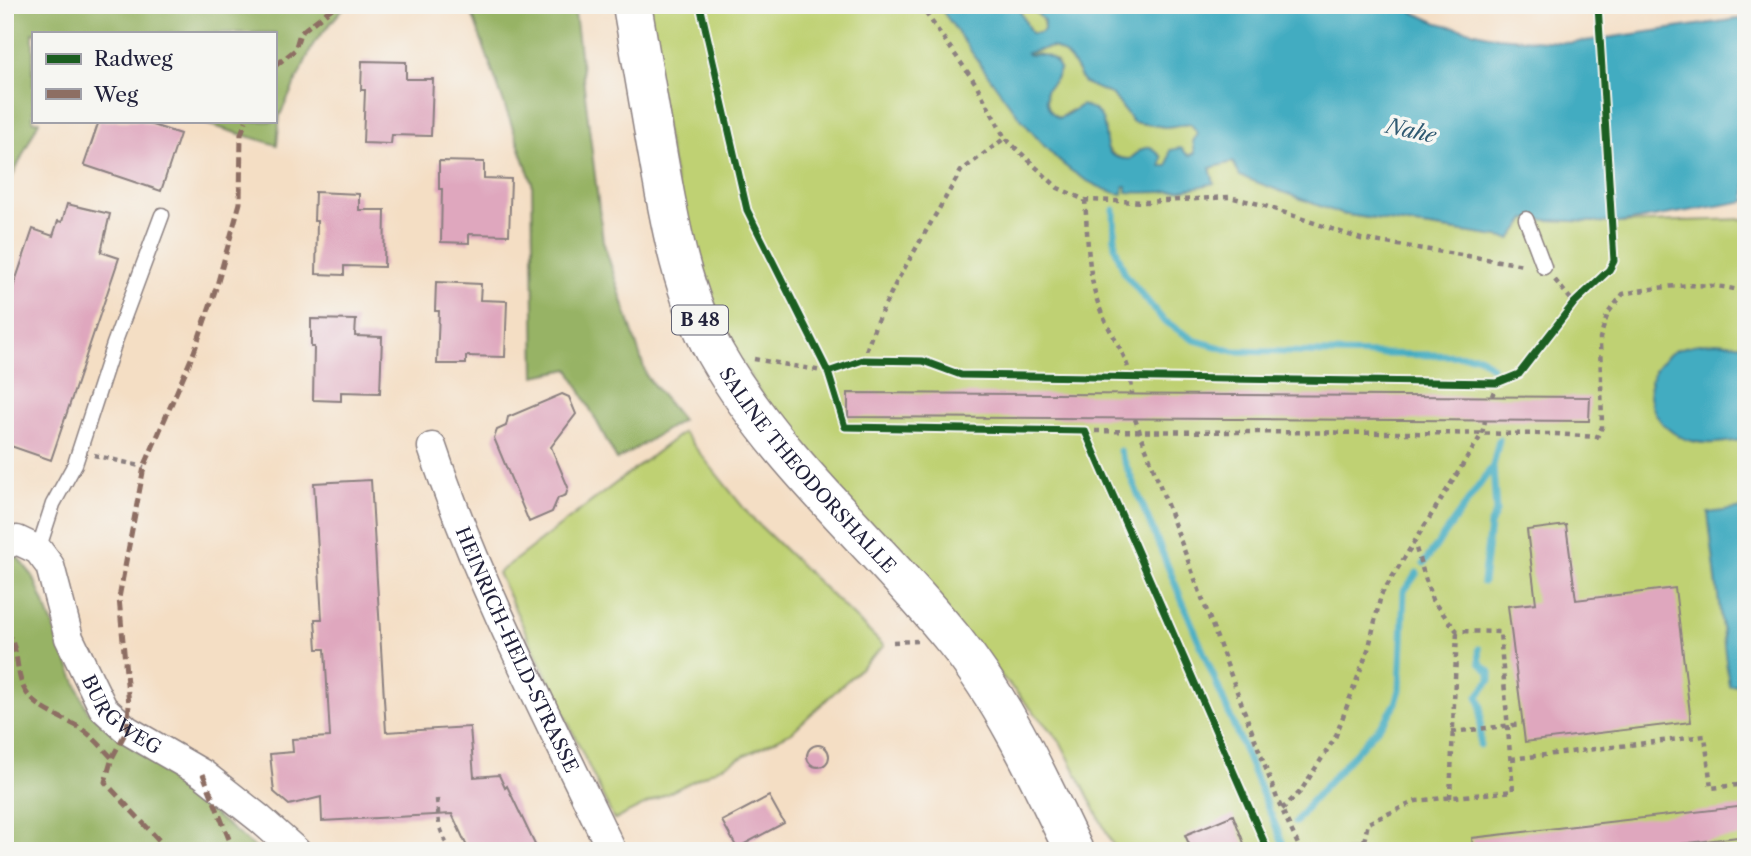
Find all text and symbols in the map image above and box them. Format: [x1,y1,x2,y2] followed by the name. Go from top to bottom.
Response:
[32,32,276,122] legend
[94,46,174,71] text: Radweg
[93,82,139,107] text: Weg
[1382,113,1439,148] water label: Nahe
[672,306,728,334] road number: B 48
[714,363,901,578] street label: SALINE THEODORSHALLE
[451,524,583,777] street label: HEINRICH-HELD-STRASSE
[77,671,165,759] street label: BURGWEG

